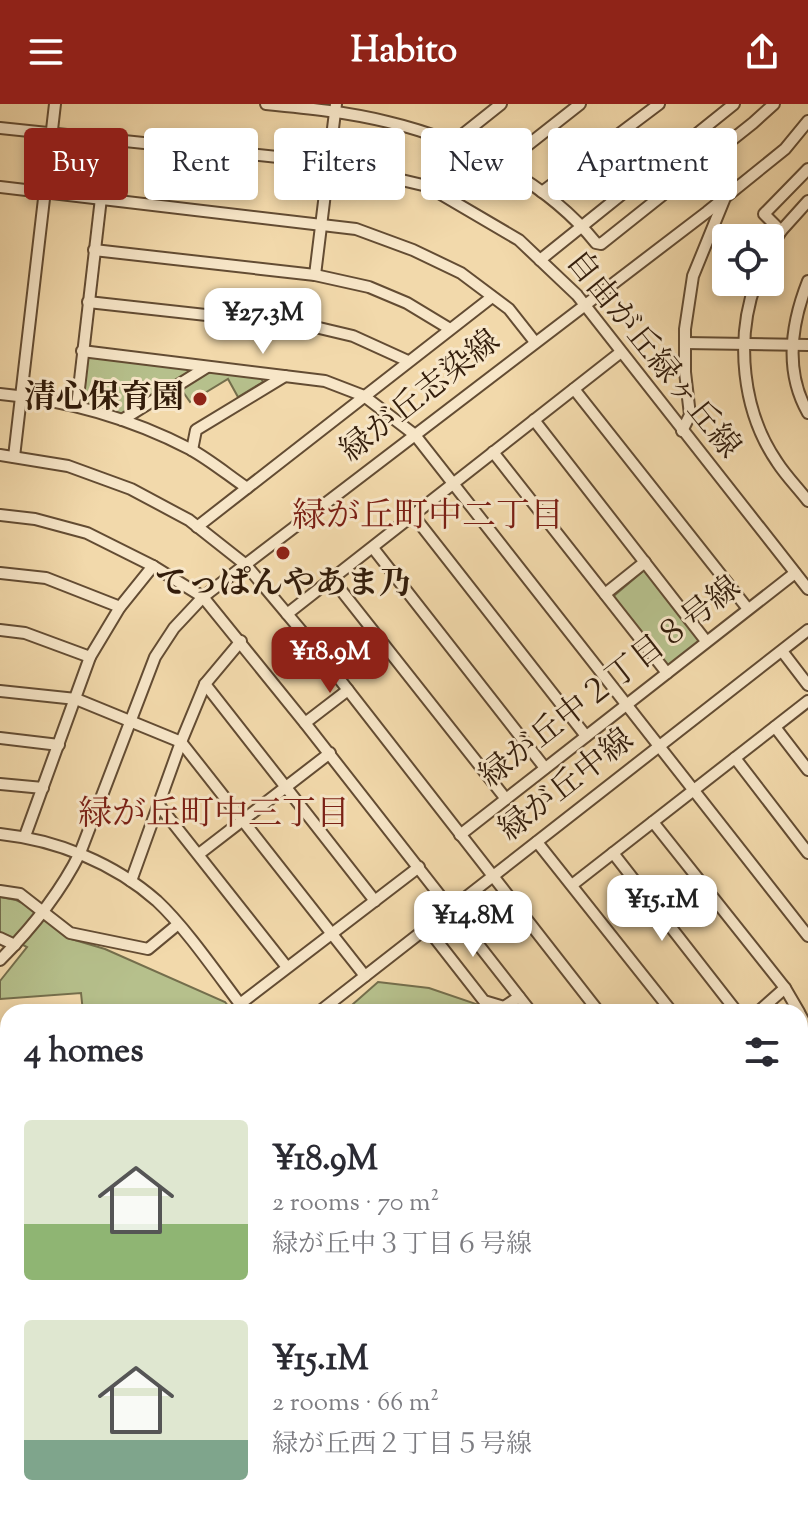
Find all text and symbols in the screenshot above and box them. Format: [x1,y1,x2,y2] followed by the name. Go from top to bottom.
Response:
[351,26,457,78] text: Habito
[24,30,68,74] icon: menu
[740,30,784,74] icon: share
[24,128,128,200] chip: Buy
[144,128,258,200] chip: Rent
[274,128,405,200] chip: Filters
[421,128,532,200] chip: New
[548,128,737,200] chip: Apartment
[712,224,784,296] map controls
[712,224,784,296] button: locate
[554,241,750,469] street label: 自由が丘緑ヶ丘線
[198,288,328,356] pin: ¥27.3M
[222,295,304,332] text: ¥27.3M
[331,320,511,474] street label: 緑が丘志染線
[24,376,184,422] place label: 清心保育園
[191,390,209,408] marker: 清心保育園
[292,493,564,542] district label: 緑が丘町中二丁目
[274,544,292,562] marker: てっぱんやあま乃
[155,562,411,608] place label: てっぱんやあま乃
[471,566,751,800] street label: 緑が丘中２丁目８号線
[265,627,395,695] pin: ¥18.9M
[290,634,370,671] text: ¥18.9M
[490,719,644,853] street label: 緑が丘中線
[78,791,350,840] district label: 緑が丘町中三丁目
[597,875,727,943] pin: ¥15.1M
[625,882,699,919] text: ¥15.1M
[408,891,538,959] pin: ¥14.8M
[432,898,514,935] text: ¥14.8M
[24,1028,144,1077] text: 4 homes
[740,1030,784,1074] icon: filters
[272,1136,378,1185] text: ¥18.9M
[88,1152,184,1248] icon: home
[272,1185,439,1222] text: 2 rooms · 70 m²
[272,1227,532,1264] text: 緑が丘中３丁目６号線
[272,1336,368,1385] text: ¥15.1M
[88,1352,184,1448] icon: home
[272,1385,439,1422] text: 2 rooms · 66 m²
[272,1427,532,1464] text: 緑が丘西２丁目５号線

